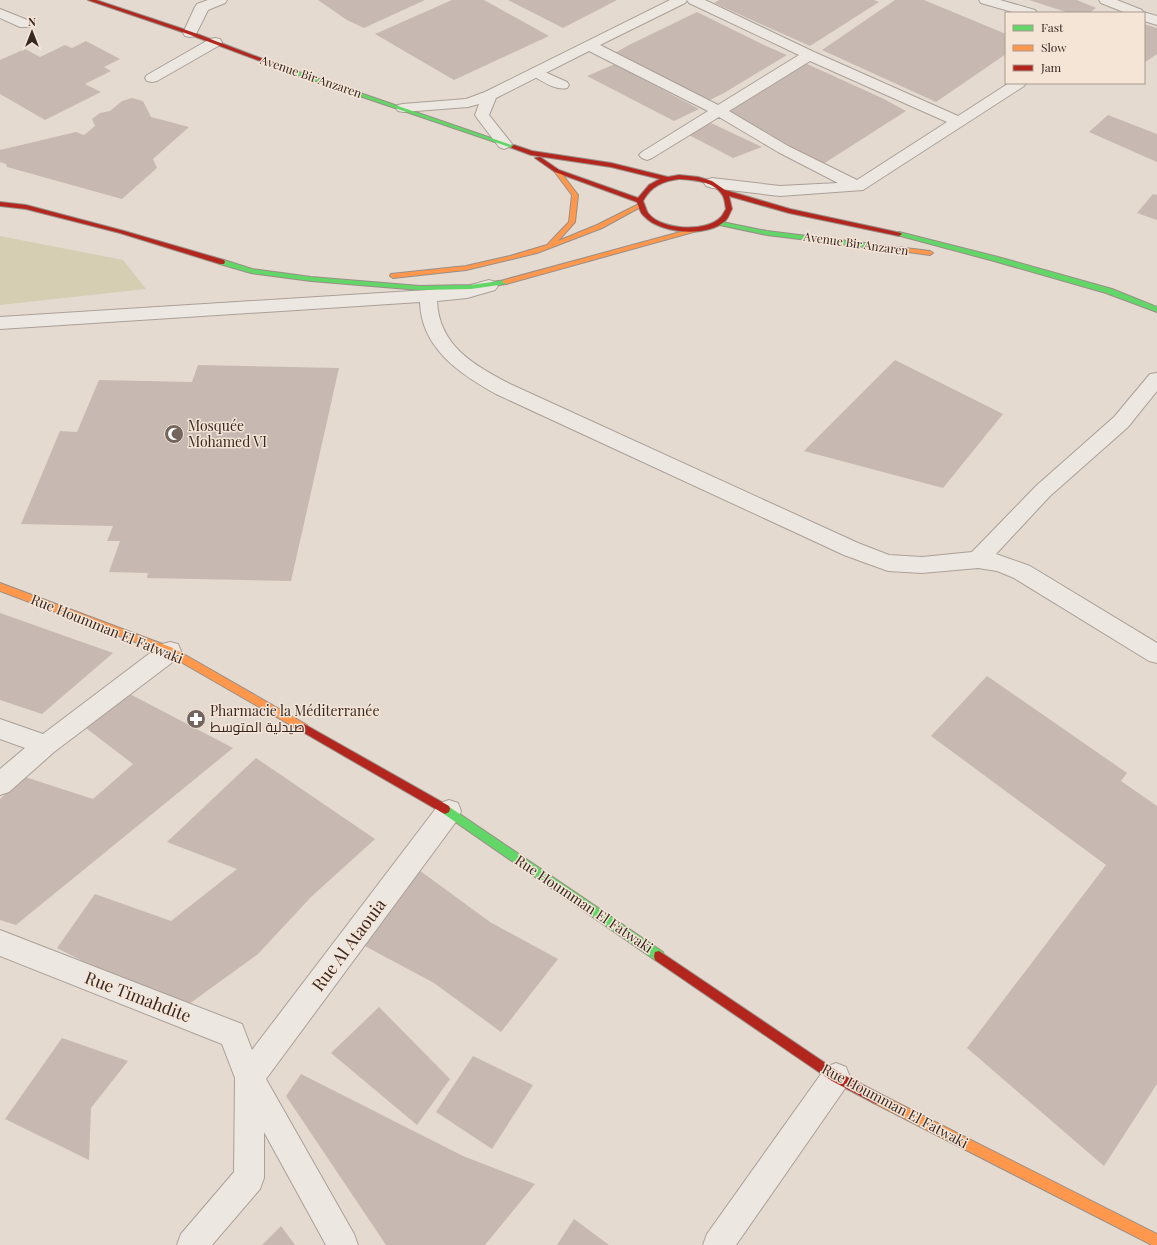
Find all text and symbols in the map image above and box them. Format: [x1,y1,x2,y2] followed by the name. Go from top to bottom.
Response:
[12,12,52,52] north arrow
[1005,12,1145,84] legend
[28,14,36,29] text: N
[1041,19,1064,35] text: Fast
[1041,39,1067,55] text: Slow
[258,51,364,101] street label: Avenue Bir Anzaren
[1040,59,1062,75] text: Jam
[802,228,910,258] street label: Avenue Bir Anzaren
[188,416,267,451] place label: Mosquée Mohamed VI
[163,423,185,445] mosque icon: Mosquée Mohamed VI
[28,589,186,668] street label: Rue Houmman El Fatwaki
[210,701,380,736] place label: Pharmacie la Méditerranée صيدلية المتوسط
[185,708,207,730] pharmacy icon: Pharmacie la Méditerranée صيدلية المتوسط
[511,850,657,957] street label: Rue Houmman El Fatwaki
[306,893,390,995] street label: Rue Al Ataouia
[82,966,195,1026] street label: Rue Timahdite
[819,1059,972,1152] street label: Rue Houmman El Fatwaki

